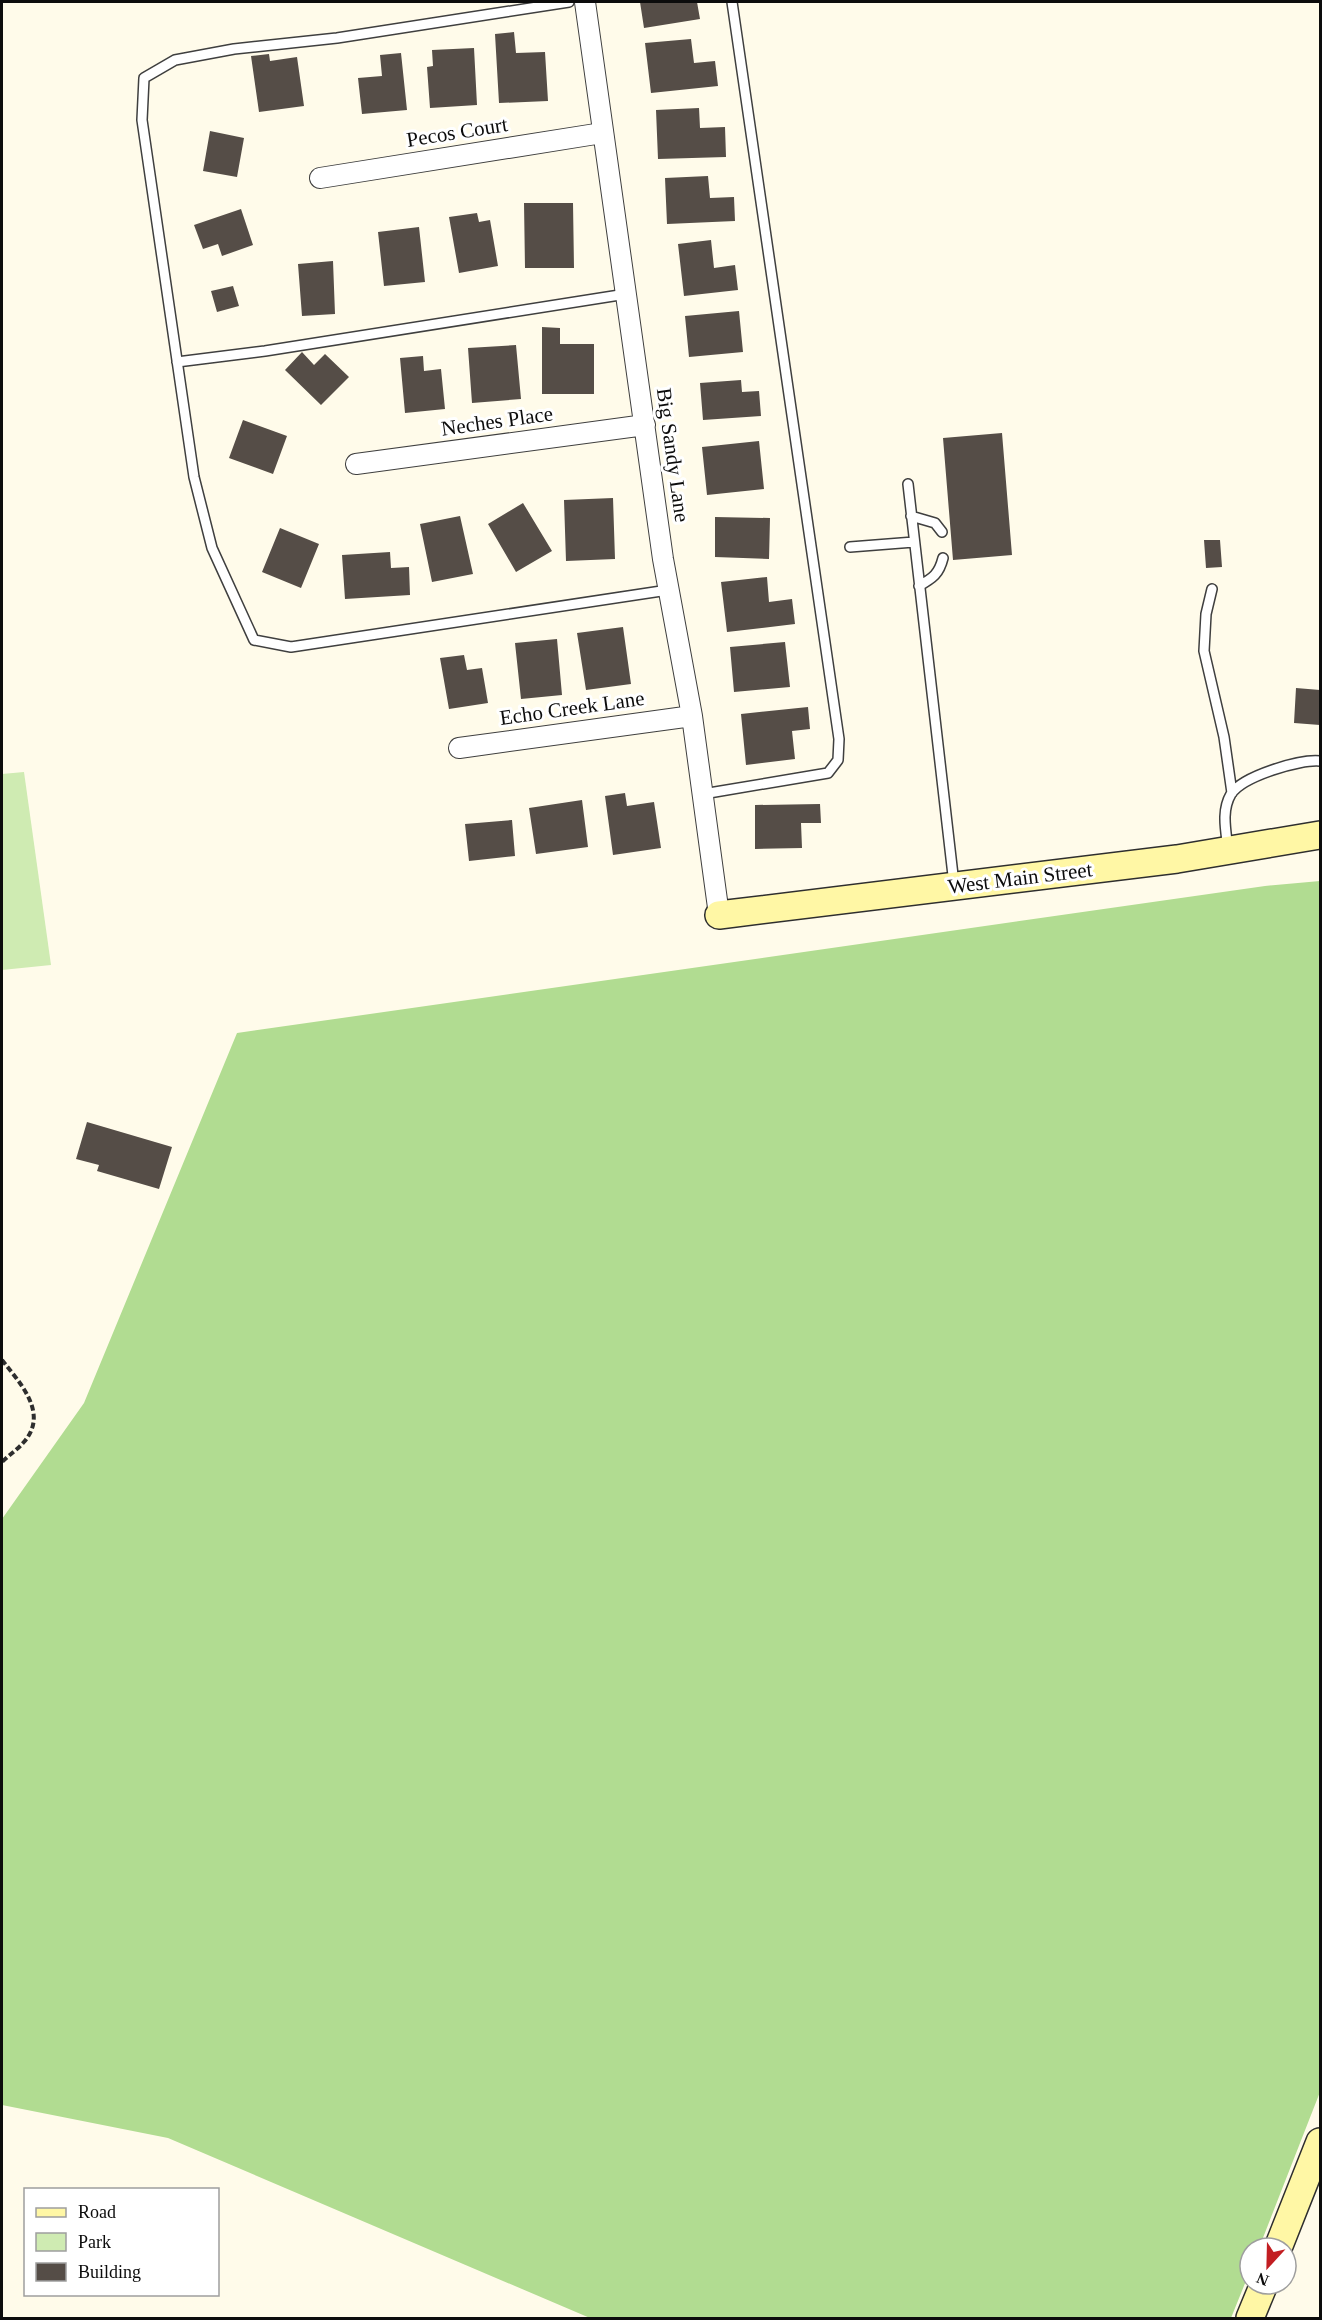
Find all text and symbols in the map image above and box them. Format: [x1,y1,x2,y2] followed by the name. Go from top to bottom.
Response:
[405,112,509,152] street label: Pecos Court
[652,386,694,524] street label: Big Sandy Lane
[440,401,554,441] street label: Neches Place
[498,686,646,730] street label: Echo Creek Lane
[946,857,1094,899] street label: West Main Street
[24,2188,219,2296] legend
[78,2202,116,2222] text: Road
[78,2232,111,2252] text: Park
[1238,2236,1298,2296] north arrow
[78,2262,141,2282] text: Building
[1254,2269,1271,2289] text: N

